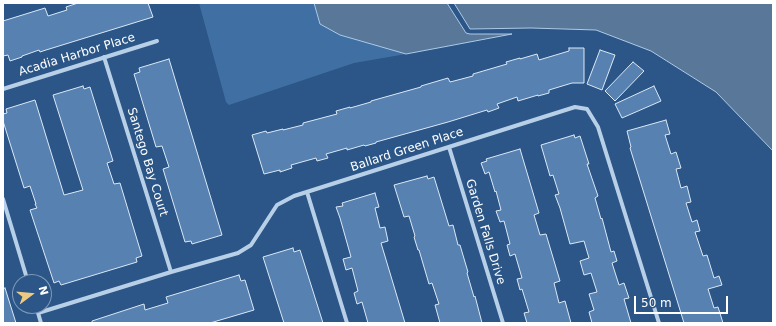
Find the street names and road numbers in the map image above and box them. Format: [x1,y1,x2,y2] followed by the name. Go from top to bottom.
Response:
[17,30,137,80] street label: Acadia Harbor Place
[124,106,170,218] street label: Santego Bay Court
[349,125,465,175] street label: Ballard Green Place
[462,177,508,287] street label: Garden Falls Drive

